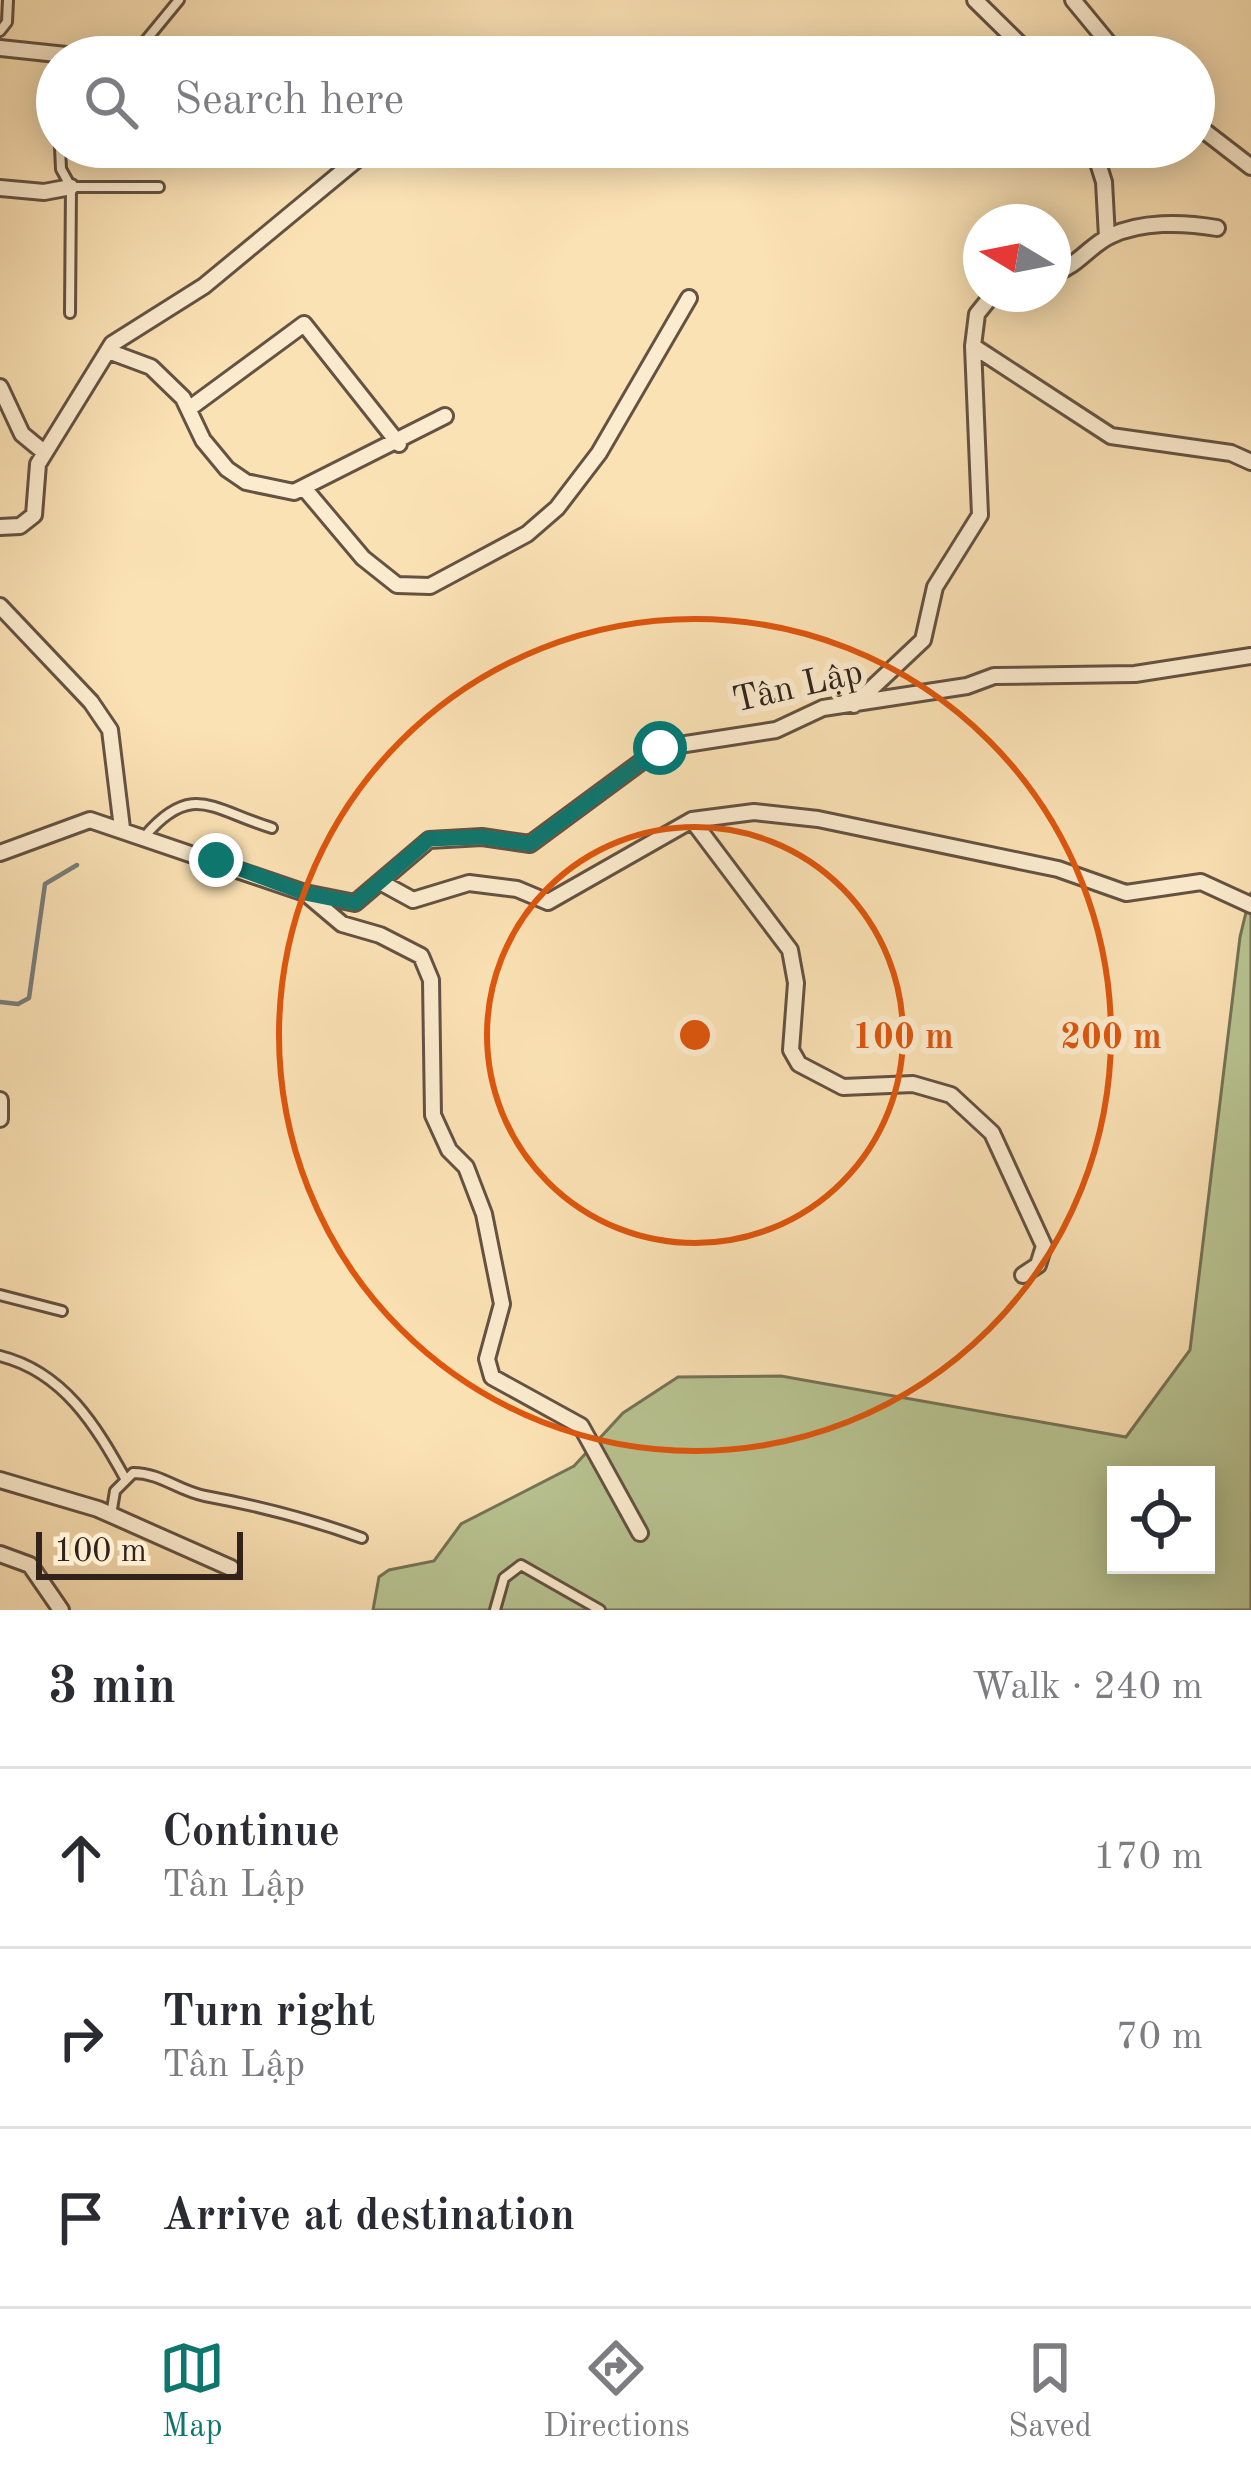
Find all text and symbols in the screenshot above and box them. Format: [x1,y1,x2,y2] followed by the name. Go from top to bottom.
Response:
[36,36,1215,168] search box
[78,69,144,135] icon: search
[174,79,404,124] text: Search here
[963,204,1071,312] north arrow
[730,656,866,720] street label: Tân Lập
[633,721,687,775] route start
[189,833,243,887] route end
[674,1014,716,1056] centre of rings
[852,1021,954,1057] text: 100 m
[1060,1021,1162,1057] text: 200 m
[1107,1466,1215,1574] map controls
[1107,1466,1215,1574] button: locate
[36,1526,243,1579] scale bar
[54,1536,147,1569] text: 100 m
[48,1663,176,1714] text: 3 min
[972,1668,1203,1707] text: Walk · 240 m
[162,1811,340,1856] text: Continue
[48,1825,114,1891] icon: ahead
[1093,1838,1203,1877] text: 170 m
[162,1866,305,1905] text: Tân Lập
[162,1991,375,2036] text: Turn right
[48,2005,114,2071] icon: right
[1116,2018,1203,2057] text: 70 m
[162,2046,305,2085] text: Tân Lập
[48,2185,114,2251] icon: arrive
[162,2195,575,2240] text: Arrive at destination
[159,2335,225,2448] tab: Map
[543,2335,690,2448] tab: Directions
[1008,2335,1092,2448] tab: Saved

